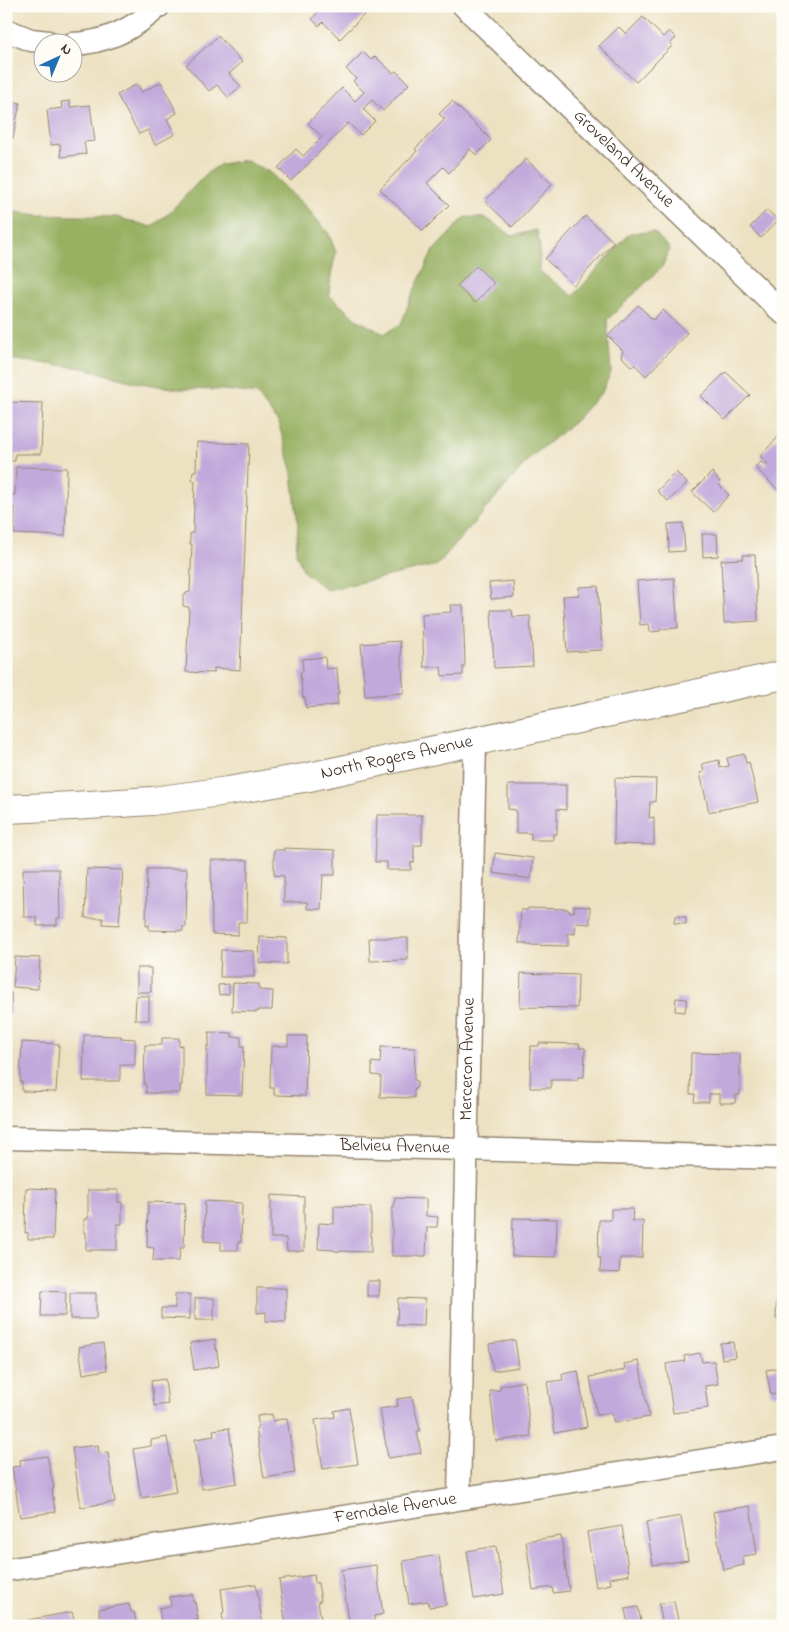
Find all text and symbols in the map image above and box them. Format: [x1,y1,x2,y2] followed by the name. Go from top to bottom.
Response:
[32,32,82,82] north arrow
[55,39,77,61] text: N
[567,104,680,215] street label: Groveland Avenue
[318,729,476,787] street label: North Rogers Avenue
[454,996,483,1121] street label: Merceron Avenue
[339,1133,451,1162] street label: Belvieu Avenue
[331,1486,459,1531] street label: Ferndale Avenue

